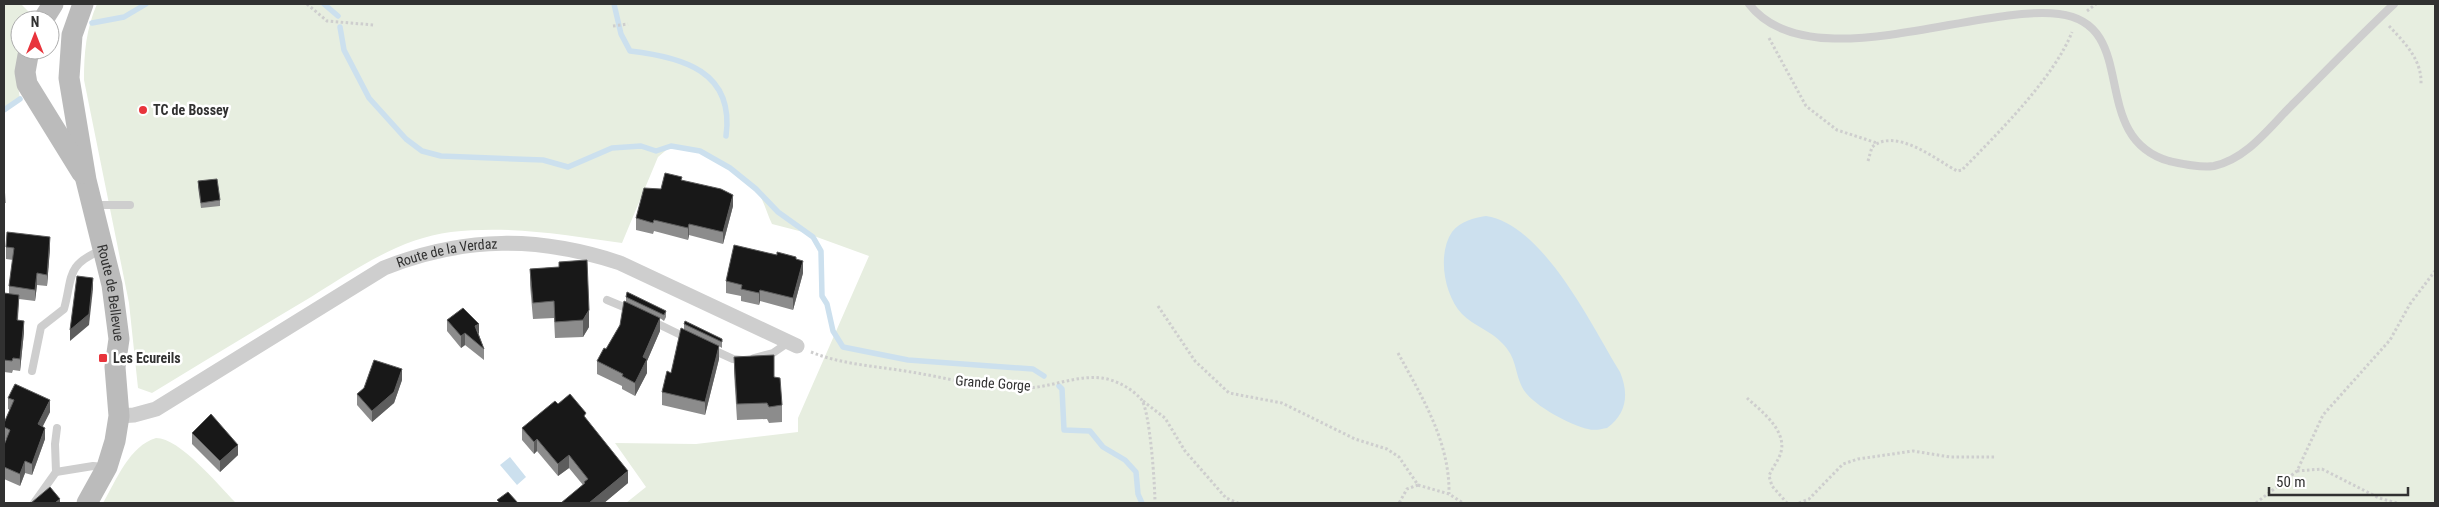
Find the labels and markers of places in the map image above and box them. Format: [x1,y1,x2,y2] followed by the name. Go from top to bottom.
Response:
[153,102,230,118] place label: TC de Bossey
[137,104,149,116] marker: TC de Bossey
[113,350,181,366] place label: Les Ecureils
[97,352,109,364] marker: Les Ecureils

